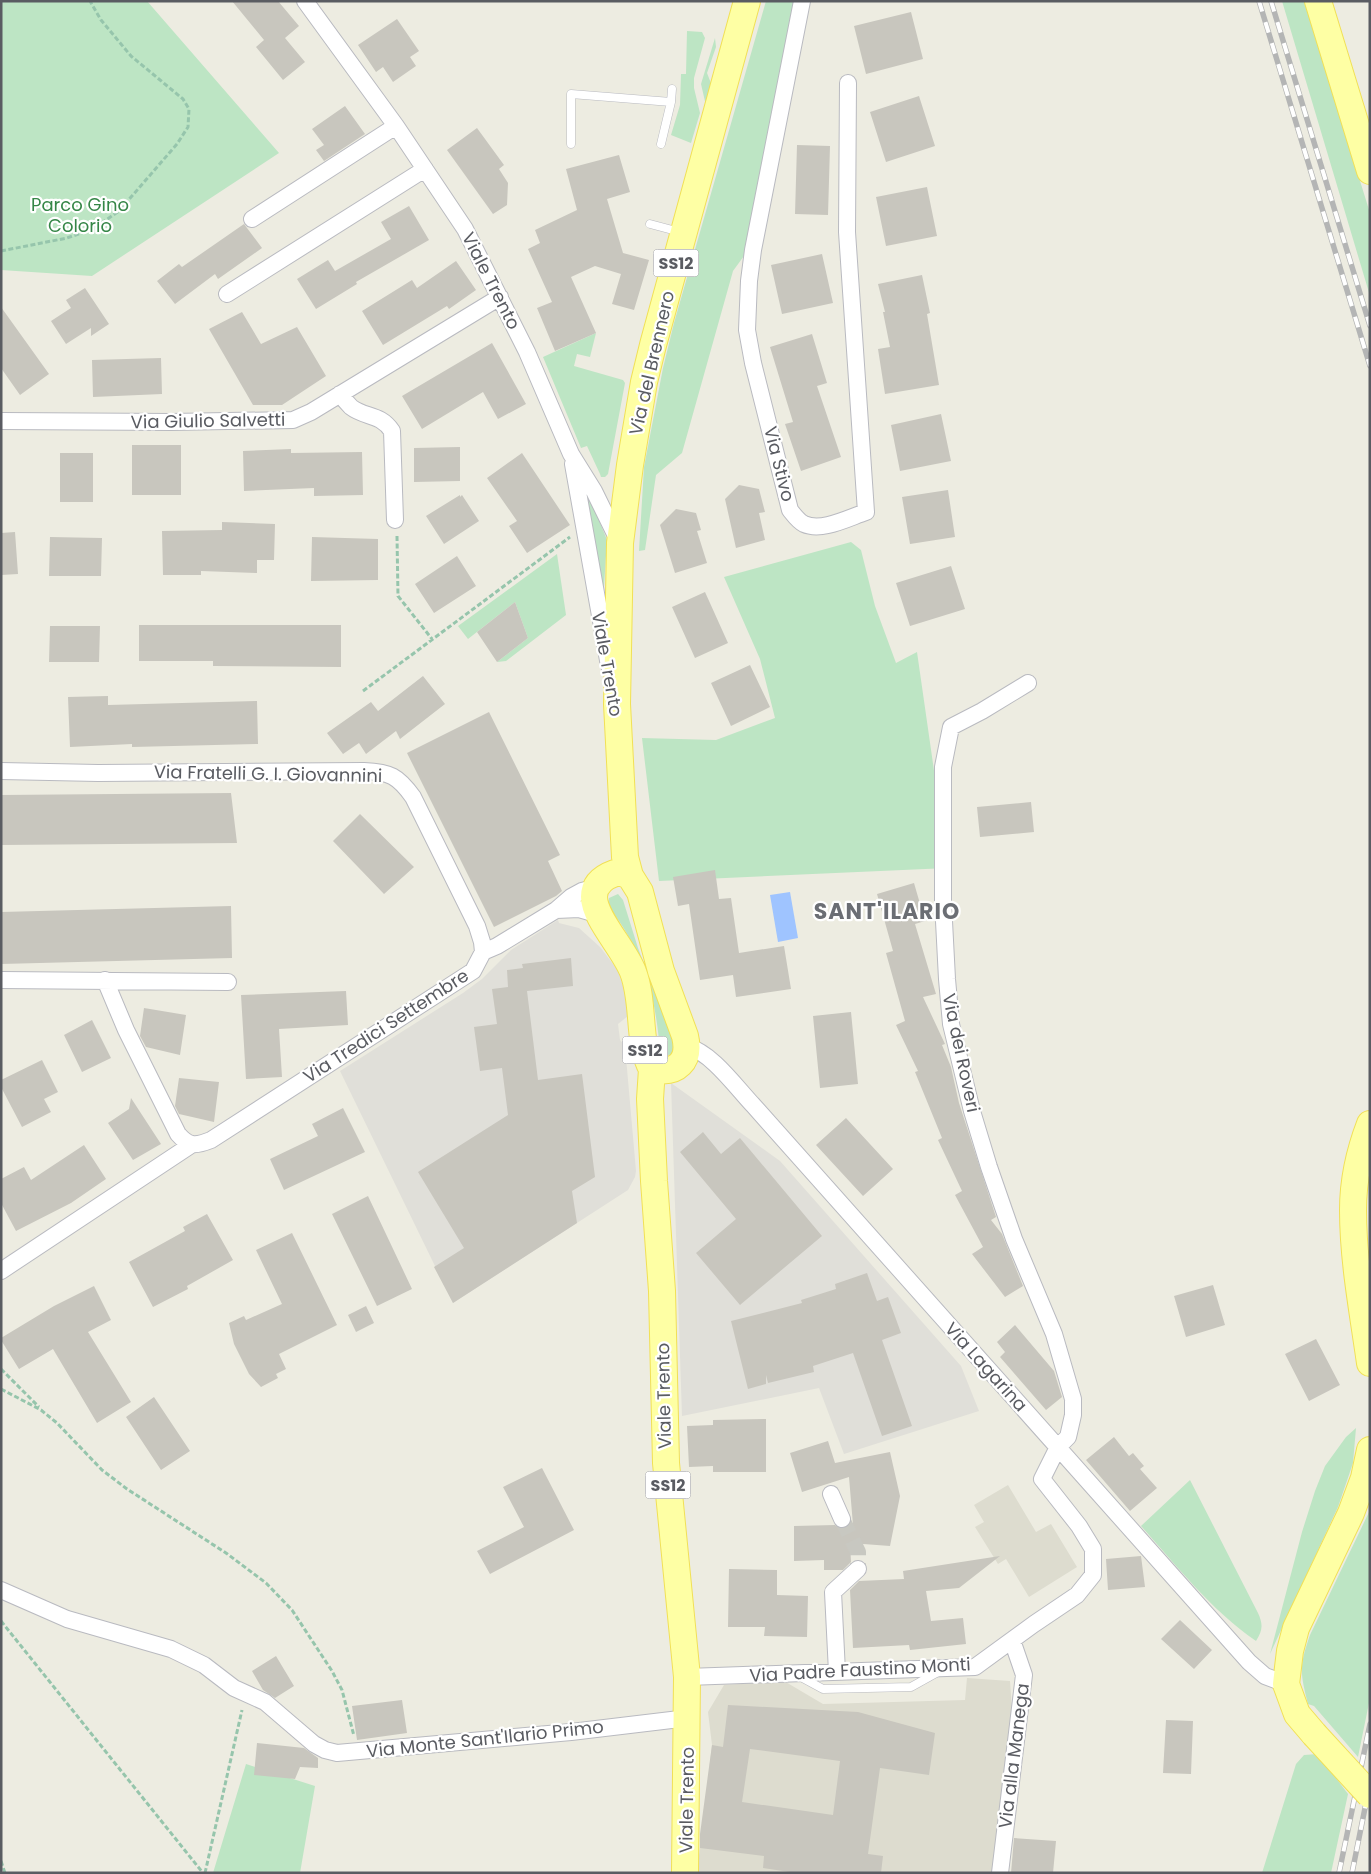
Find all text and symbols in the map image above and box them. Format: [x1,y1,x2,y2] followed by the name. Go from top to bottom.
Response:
[31,192,129,238] park label: Parco Gino Colorio
[456,228,527,334] street label: Viale Trento
[654,250,698,276] road number: SS12
[623,288,680,438] street label: Via del Brennero
[130,407,286,434] street label: Via Giulio Salvetti
[758,424,801,504] street label: Via Stivo
[586,609,629,718] street label: Viale Trento
[154,759,382,788] street label: Via Fratelli G. I. Giovannini
[814,896,960,927] district label: SANT'ILARIO
[298,963,473,1088] street label: Via Tredici Settembre
[937,991,986,1115] street label: Via dei Roveri
[622,1036,668,1064] road number: SS12
[939,1316,1033,1417] street label: Via Lagarina
[650,1343,677,1449] street label: Viale Trento
[646,1472,690,1498] road number: SS12
[749,1651,971,1688] street label: Via Padre Faustino Monti
[992,1682,1035,1830] street label: Via alla Manega
[365,1714,605,1763] street label: Via Monte Sant'Ilario Primo
[673,1747,700,1853] street label: Viale Trento

